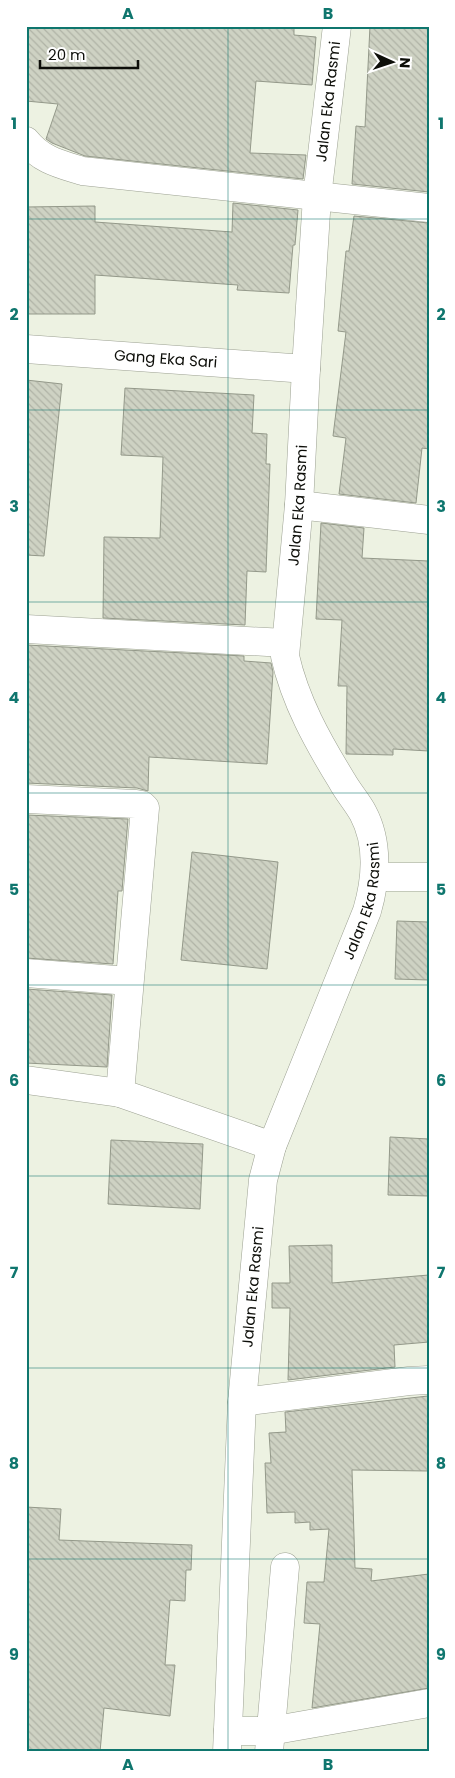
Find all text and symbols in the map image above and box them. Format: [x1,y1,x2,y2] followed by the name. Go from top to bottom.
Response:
[122,2,134,25] text: A
[323,2,333,25] text: B
[40,38,138,70] scale bar
[368,38,418,88] north arrow
[310,40,345,163] street label: Jalan Eka Rasmi
[48,44,86,65] text: 20 m
[395,57,415,68] text: N
[11,112,17,135] text: 1
[438,112,444,135] text: 1
[9,303,19,326] text: 2
[436,303,446,326] text: 2
[113,344,218,373] street label: Gang Eka Sari
[282,444,312,567] street label: Jalan Eka Rasmi
[9,495,19,518] text: 3
[436,495,446,518] text: 3
[9,686,20,709] text: 4
[436,686,447,709] text: 4
[337,841,385,963] street label: Jalan Eka Rasmi
[9,878,19,901] text: 5
[436,878,446,901] text: 5
[9,1069,19,1092] text: 6
[436,1069,446,1092] text: 6
[236,1225,269,1348] street label: Jalan Eka Rasmi
[10,1261,19,1284] text: 7
[437,1261,446,1284] text: 7
[9,1452,19,1475] text: 8
[436,1452,446,1475] text: 8
[9,1643,19,1666] text: 9
[436,1643,446,1666] text: 9
[122,1753,134,1776] text: A
[323,1753,333,1776] text: B

